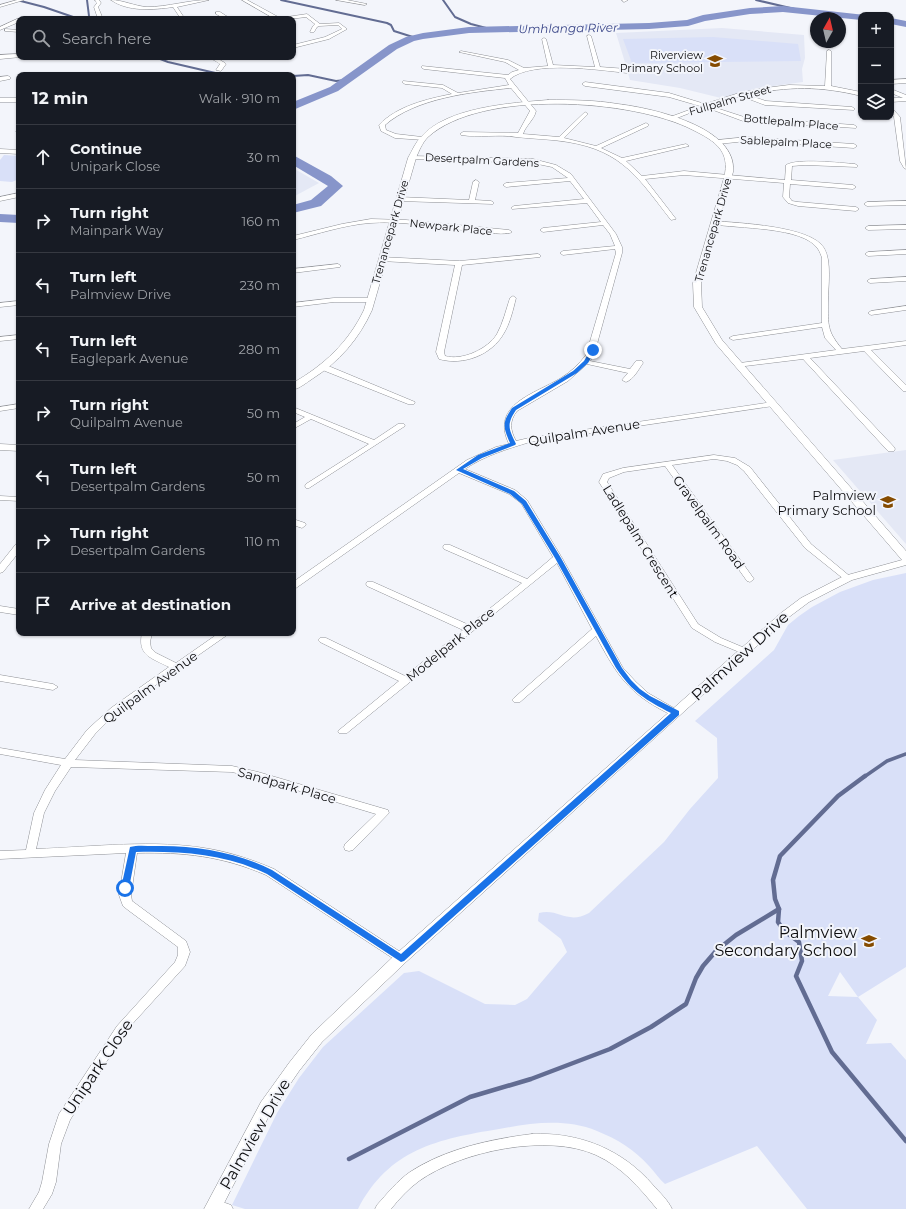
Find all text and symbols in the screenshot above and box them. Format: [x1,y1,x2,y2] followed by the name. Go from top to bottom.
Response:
[810,12,846,48] north arrow
[858,12,894,120] map controls
[858,12,894,48] button: +
[16,16,296,60] search box
[518,20,618,36] water label: Umhlanga River
[30,27,52,49] icon: search
[62,29,151,48] text: Search here
[620,48,703,75] place label: Riverview Primary School
[858,48,894,84] button: −
[706,52,724,70] school or university icon: Riverview Primary School
[687,81,773,118] street label: Fullpalm Street
[858,84,894,120] button: layers
[32,88,88,108] text: 12 min
[199,90,280,106] text: Walk · 910 m
[743,111,839,133] street label: Bottlepalm Place
[740,133,833,151] street label: Sablepalm Place
[70,139,142,158] text: Continue
[32,146,54,168] icon: ahead
[247,149,280,165] text: 30 m
[425,150,540,170] street label: Desertpalm Gardens
[70,158,160,174] text: Unipark Close
[691,176,735,284] street label: Trenancepark Drive
[368,178,412,286] street label: Trenancepark Drive
[70,203,149,222] text: Turn right
[32,210,54,232] icon: right
[242,213,280,229] text: 160 m
[409,216,493,238] street label: Newpark Place
[70,222,163,238] text: Mainpark Way
[70,267,137,286] text: Turn left
[32,274,54,296] icon: left
[239,277,280,293] text: 230 m
[70,286,171,302] text: Palmview Drive
[70,331,137,350] text: Turn left
[32,338,54,360] icon: left
[239,341,280,357] text: 280 m
[584,341,602,359] route end
[70,350,188,366] text: Eaglepark Avenue
[70,395,149,414] text: Turn right
[32,402,54,424] icon: right
[247,405,280,421] text: 50 m
[70,414,183,430] text: Quilpalm Avenue
[527,415,641,449] street label: Quilpalm Avenue
[70,459,137,478] text: Turn left
[32,466,54,488] icon: left
[247,469,280,485] text: 50 m
[670,472,748,572] street label: Gravelpalm Road
[70,478,205,494] text: Desertpalm Gardens
[600,482,682,600] street label: Ladlepalm Crescent
[778,487,877,518] place label: Palmview Primary School
[879,493,897,511] school or university icon: Palmview Primary School
[70,523,149,542] text: Turn right
[32,530,54,552] icon: right
[245,533,280,549] text: 110 m
[70,542,205,558] text: Desertpalm Gardens
[32,594,54,616] icon: arrive
[70,595,231,614] text: Arrive at destination
[403,603,498,685] street label: Modelpark Place
[687,607,793,705] street label: Palmview Drive
[100,647,200,727] street label: Quilpalm Avenue
[236,763,338,807] street label: Sandpark Place
[116,879,134,897] route start
[714,923,857,960] place label: Palmview Secondary School
[860,932,878,950] school or university icon: Palmview Secondary School
[59,1016,137,1118] street label: Unipark Close
[216,1075,294,1193] street label: Palmview Drive

